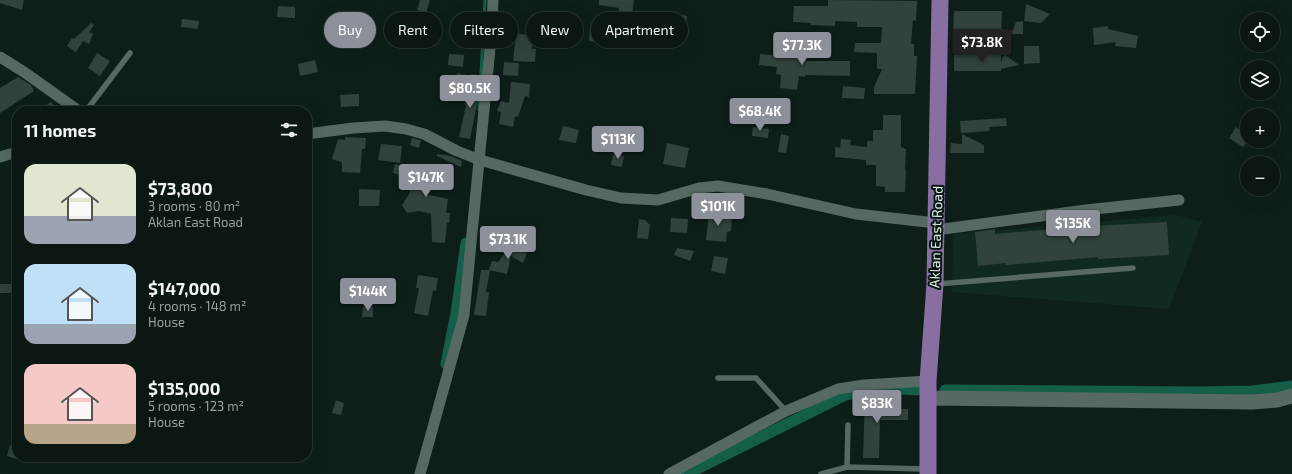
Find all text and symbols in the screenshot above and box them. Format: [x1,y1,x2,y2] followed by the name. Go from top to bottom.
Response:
[324,12,376,48] chip: Buy
[384,12,442,48] chip: Rent
[450,12,518,48] chip: Filters
[526,12,583,48] chip: New
[591,12,688,48] chip: Apartment
[1240,12,1280,196] map controls
[1240,12,1280,52] button: locate
[949,29,1015,63] pin: $73.8K
[769,32,835,66] pin: $77.3K
[961,34,1003,50] text: $73.8K
[782,37,822,53] text: $77.3K
[1240,60,1280,100] button: layers
[437,75,503,109] pin: $80.5K
[449,80,491,96] text: $80.5K
[727,98,793,132] pin: $68.4K
[739,103,781,119] text: $68.4K
[1240,108,1280,148] button: +
[278,119,300,141] icon: filters
[24,120,96,140] text: 11 homes
[590,126,646,160] pin: $113K
[601,131,635,147] text: $113K
[1240,156,1280,196] button: −
[398,164,454,198] pin: $147K
[408,169,444,185] text: $147K
[148,178,213,198] text: $73,800
[56,180,104,228] icon: home
[925,186,946,288] street label: Aklan East Road
[690,193,746,227] pin: $101K
[148,198,240,214] text: 3 rooms · 80 m²
[700,198,736,214] text: $101K
[1045,210,1101,244] pin: $135K
[148,214,243,230] text: Aklan East Road
[1055,215,1091,231] text: $135K
[475,226,541,260] pin: $73.1K
[489,231,527,247] text: $73.1K
[148,278,221,298] text: $147,000
[340,278,396,312] pin: $144K
[56,280,104,328] icon: home
[349,283,387,299] text: $144K
[148,298,246,314] text: 4 rooms · 148 m²
[148,314,185,330] text: House
[148,378,221,398] text: $135,000
[56,380,104,428] icon: home
[853,390,901,424] pin: $83K
[861,395,893,411] text: $83K
[148,398,244,414] text: 5 rooms · 123 m²
[148,414,185,430] text: House

